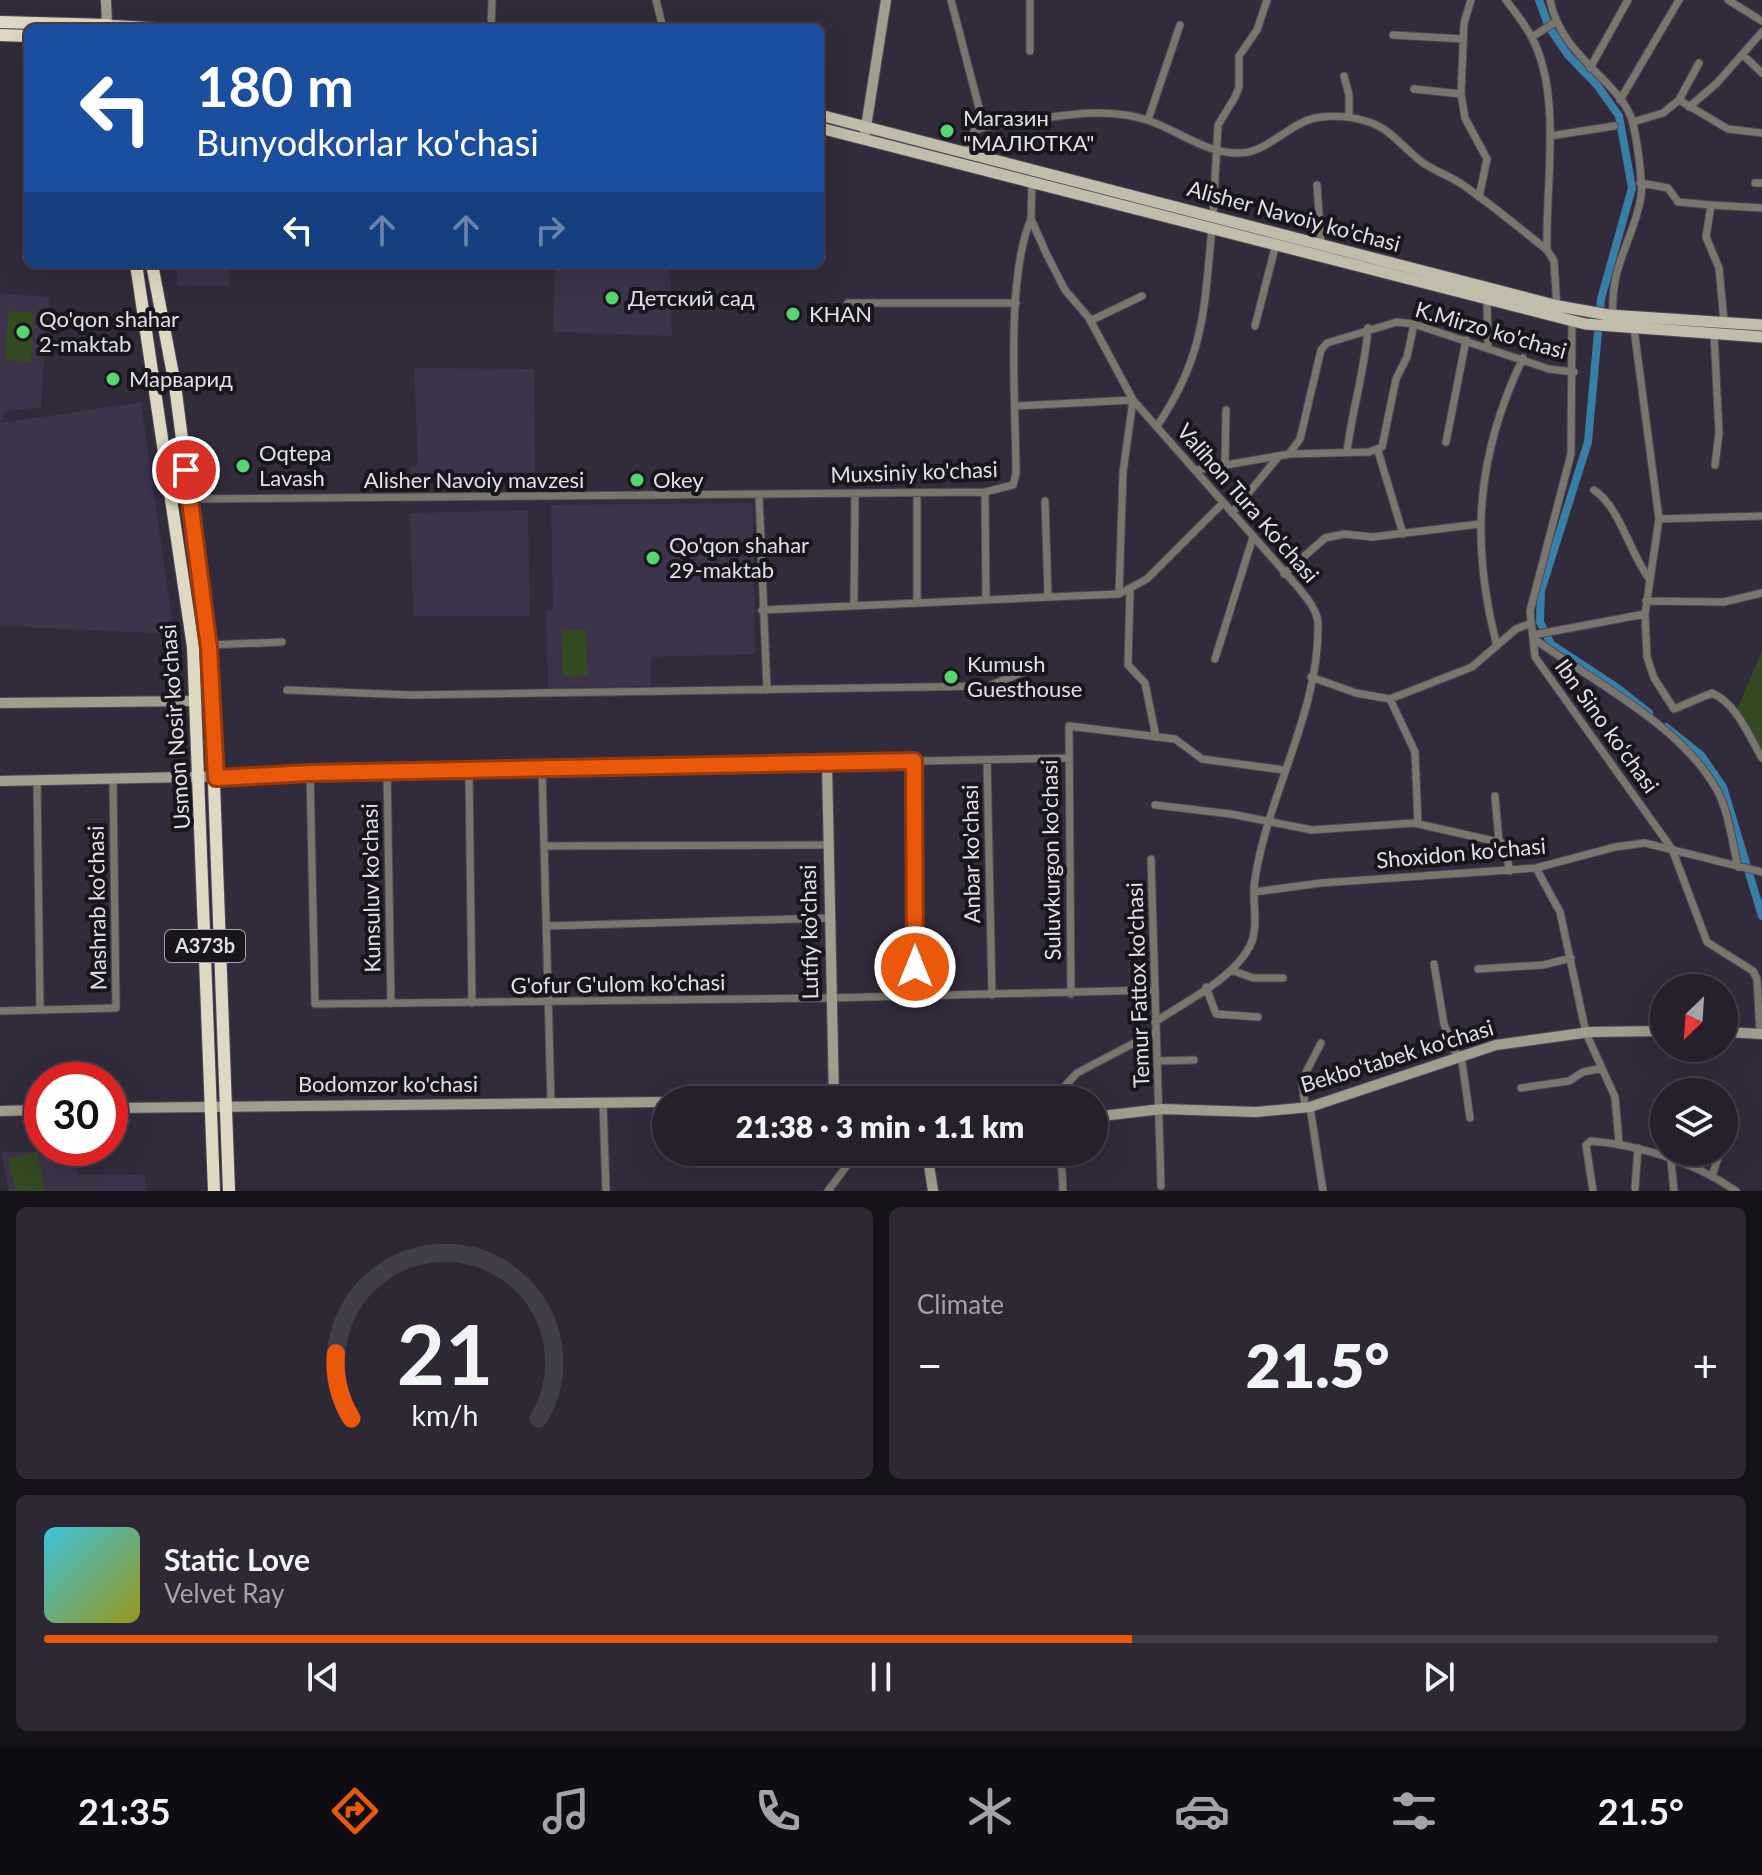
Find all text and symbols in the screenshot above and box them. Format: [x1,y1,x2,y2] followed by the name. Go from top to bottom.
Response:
[196,52,354,119] text: 180 m
[64,56,168,160] icon: left
[963,104,1094,156] place label: Магазин "МАЛЮТКА"
[196,120,539,164] text: Bunyodkorlar ko'chasi
[938,122,956,140] marker: Магазин "МАЛЮТКА"
[1185,174,1404,257] street label: Alisher Navoiy ko'chasi
[276,208,320,252] icon: left
[360,208,404,252] icon: ahead
[444,208,488,252] icon: ahead
[528,208,572,252] icon: right
[628,284,755,311] place label: Детский сад
[603,289,621,307] marker: Детский сад
[1412,295,1570,364] street label: K.Mirzo ko'chasi
[809,300,872,327] place label: KHAN
[39,305,179,357] place label: Qo'qon shahar 2-maktab
[784,305,802,323] marker: KHAN
[14,323,32,341] marker: Qo'qon shahar 2-maktab
[129,365,233,392] place label: Марварид
[104,370,122,388] marker: Марварид
[1172,417,1325,588] street label: Valihon Tura Ko'chasi
[152,436,220,504] pin
[259,439,332,491] place label: Oqtepa Lavash
[164,448,208,492] icon: arrive
[830,455,998,488] street label: Muxsiniy ko'chasi
[234,457,252,475] marker: Oqtepa Lavash
[364,466,584,493] street label: Alisher Navoiy mavzesi
[653,466,704,493] place label: Okey
[628,471,646,489] marker: Okey
[669,531,809,583] place label: Qo'qon shahar 29-maktab
[644,549,662,567] marker: Qo'qon shahar 29-maktab
[154,623,195,831] street label: Usmon Nosir ko'chasi
[967,650,1082,702] place label: Kumush Guesthouse
[1550,654,1665,798] street label: Ibn Sino ko‘chasi
[942,668,960,686] marker: Kumush Guesthouse
[1035,759,1066,961] street label: Suluvkurgon ko'chasi
[956,784,985,924] street label: Anbar ko'chasi
[356,803,385,973] street label: Kunsuluv ko'chasi
[82,825,111,991] street label: Mashrab ko'chasi
[1375,832,1547,873] street label: Shoxidon ko'chasi
[794,864,823,1000] street label: Lutfiy ko'chasi
[1120,882,1155,1088] street label: Temur Fattox ko'chasi
[873,925,957,1009] position arrow
[165,930,245,962] road number: A373b
[510,968,726,999] street label: G'ofur G'ulom ko'chasi
[1650,974,1738,1062] north arrow
[1650,974,1738,1166] map controls
[1297,1013,1497,1098] street label: Bekbo'tabek ko'chasi
[24,1062,128,1166] speed limit sign: 30
[298,1070,478,1097] street label: Bodomzor ko'chasi
[1650,1078,1738,1166] button: layers
[736,1108,1024,1144] text: 21:38 · 3 min · 1.1 km
[917,1288,1004,1320] text: Climate
[396,1303,493,1403] text: 21
[1246,1329,1389,1401] text: 21.5°
[917,1339,943,1391] text: −
[1692,1339,1718,1391] text: +
[411,1398,478,1432] text: km/h
[164,1541,310,1577] text: Static Love
[164,1577,284,1609] text: Velvet Ray
[301,1655,345,1699] icon: previous
[859,1655,903,1699] icon: pause
[1417,1655,1461,1699] icon: next
[327,1783,383,1839] icon: directions
[538,1783,594,1839] icon: music
[750,1783,806,1839] icon: phone
[962,1783,1018,1839] icon: climate
[1174,1783,1230,1839] icon: car
[1386,1783,1442,1839] icon: filters
[78,1789,171,1833] text: 21:35
[1598,1789,1684,1833] text: 21.5°

